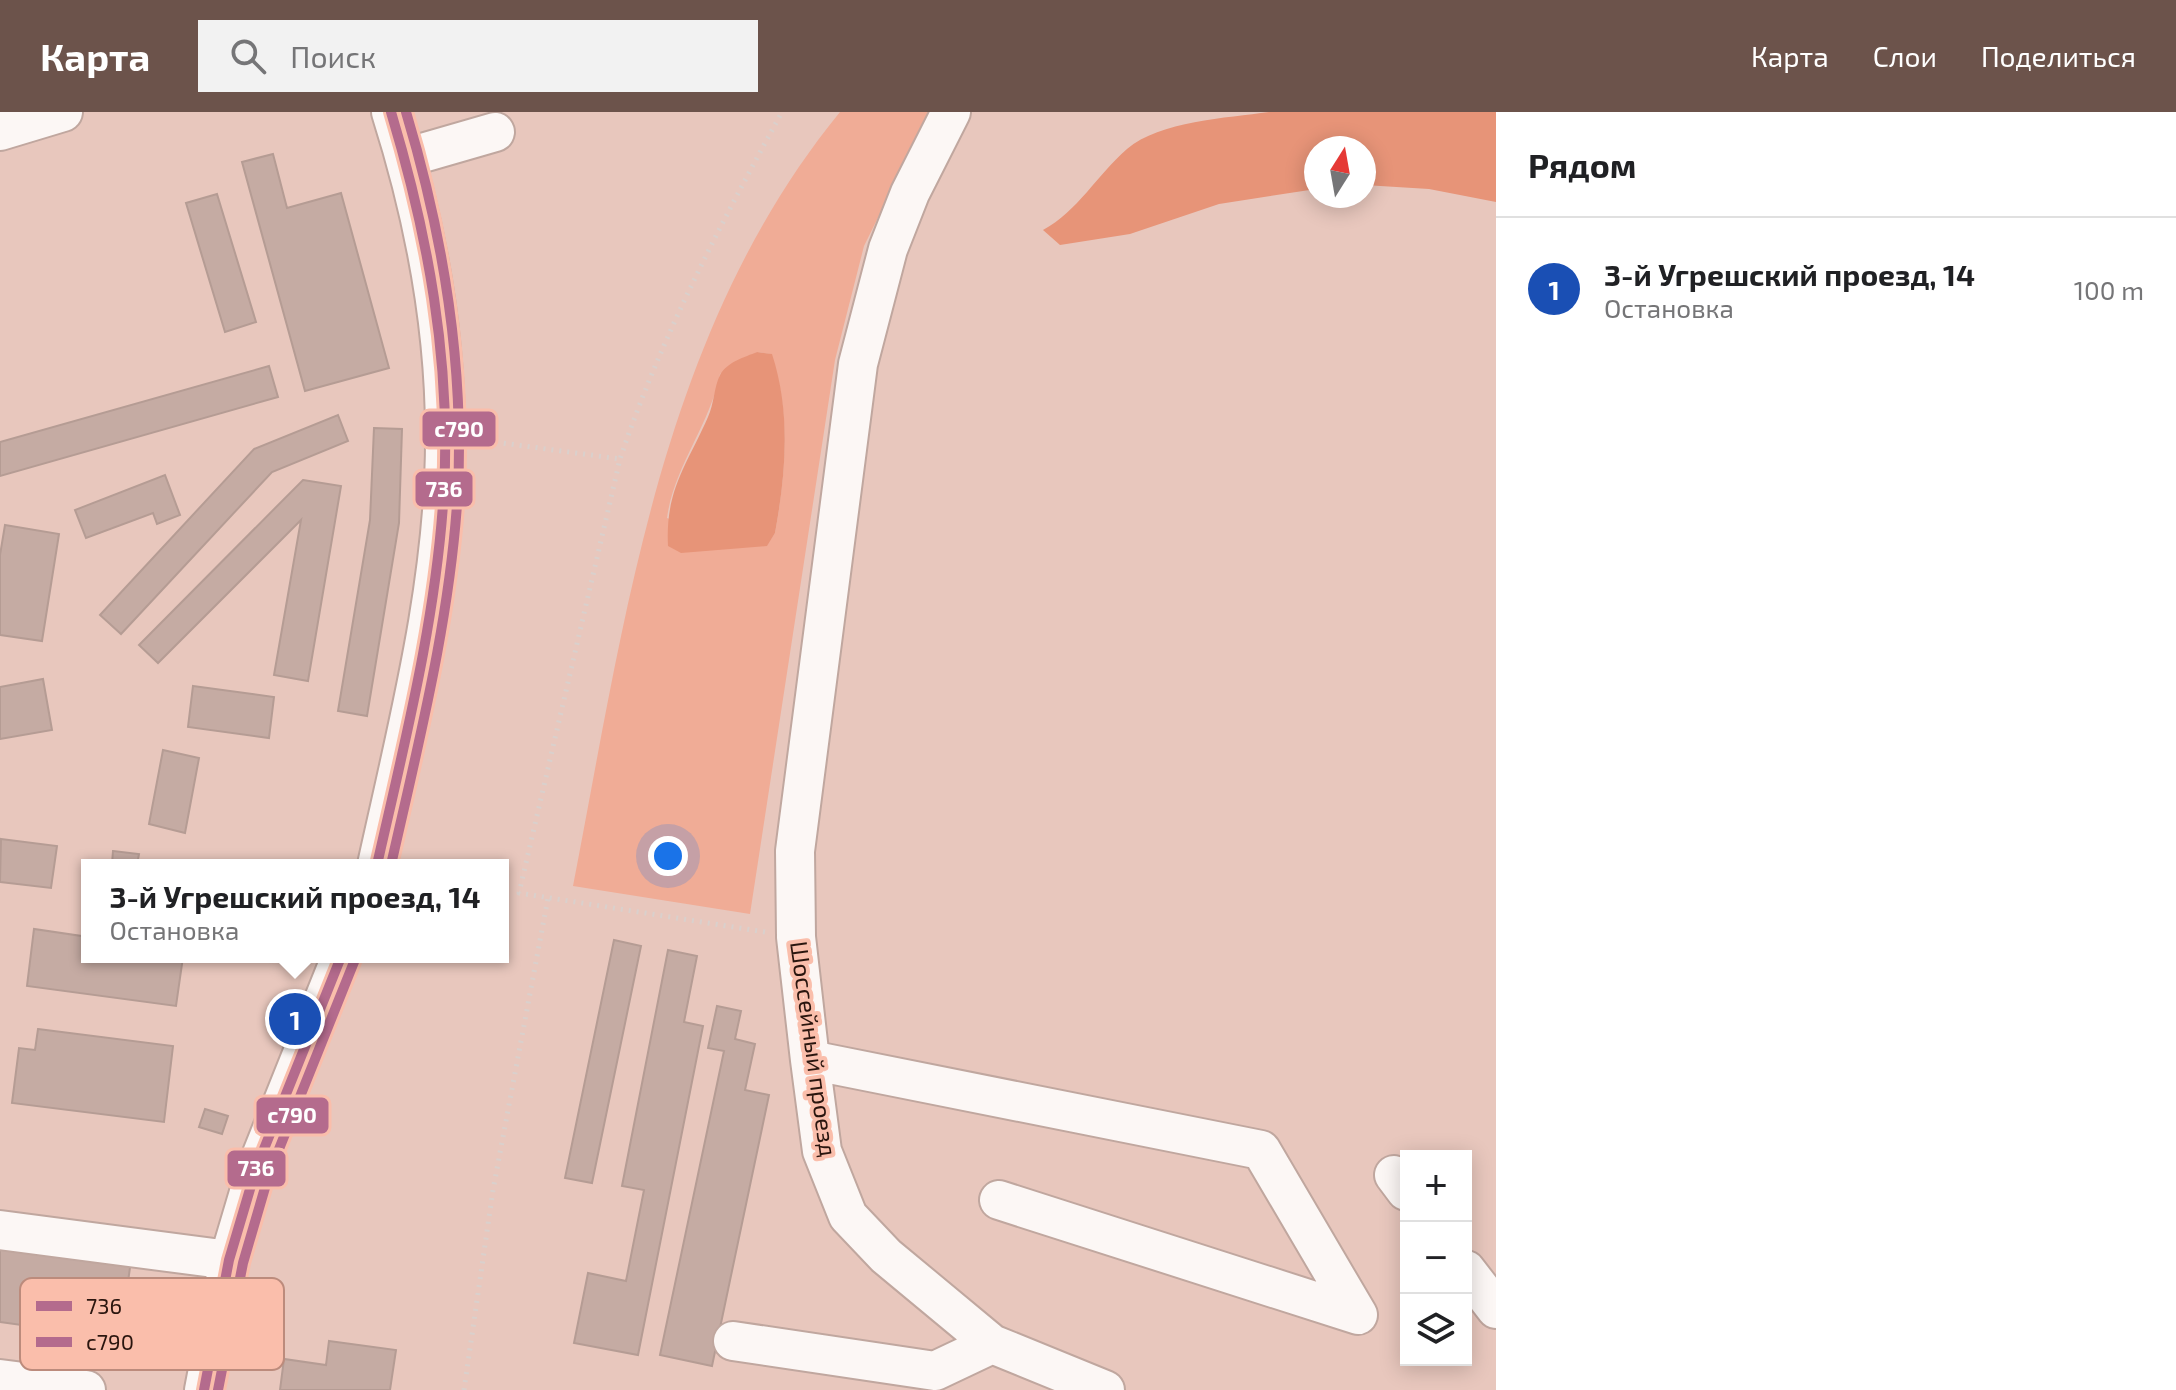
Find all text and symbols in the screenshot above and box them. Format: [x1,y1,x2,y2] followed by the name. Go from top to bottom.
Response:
[198,20,758,92] search box
[40,33,150,79] text: Карта
[226,34,270,78] icon: search
[290,38,376,74] text: Поиск
[1751,39,1829,73] text: Карта
[1873,39,1937,73] text: Слои
[1981,39,2136,73] text: Поделиться
[1304,136,1376,208] north arrow
[1528,144,1636,185] text: Рядом
[1604,256,1975,292] text: 3-й Угрешский проезд, 14
[1548,274,1560,305] text: 1
[2074,274,2144,305] text: 100 m
[1604,292,1734,323] text: Остановка
[421,410,497,448] line badge: с790
[434,415,484,441] text: с790
[414,470,474,508] line badge: 736
[425,475,463,501] text: 736
[648,836,688,876] your location
[81,859,509,963] popup
[109,878,481,914] text: 3-й Угрешский проезд, 14
[109,914,239,945] text: Остановка
[785,939,844,1158] street label: Шоссейный проезд
[269,989,321,1049] pin: 1
[255,1096,330,1135] line badge: с790
[267,1101,317,1127] text: с790
[226,1149,287,1188] line badge: 736
[1400,1150,1472,1366] map controls
[1400,1150,1472,1222] button: +
[237,1154,275,1180] text: 736
[1400,1222,1472,1294] button: −
[20,1278,284,1370] legend
[86,1292,122,1318] text: 736
[1400,1294,1472,1366] button: layers
[86,1328,134,1354] text: с790

